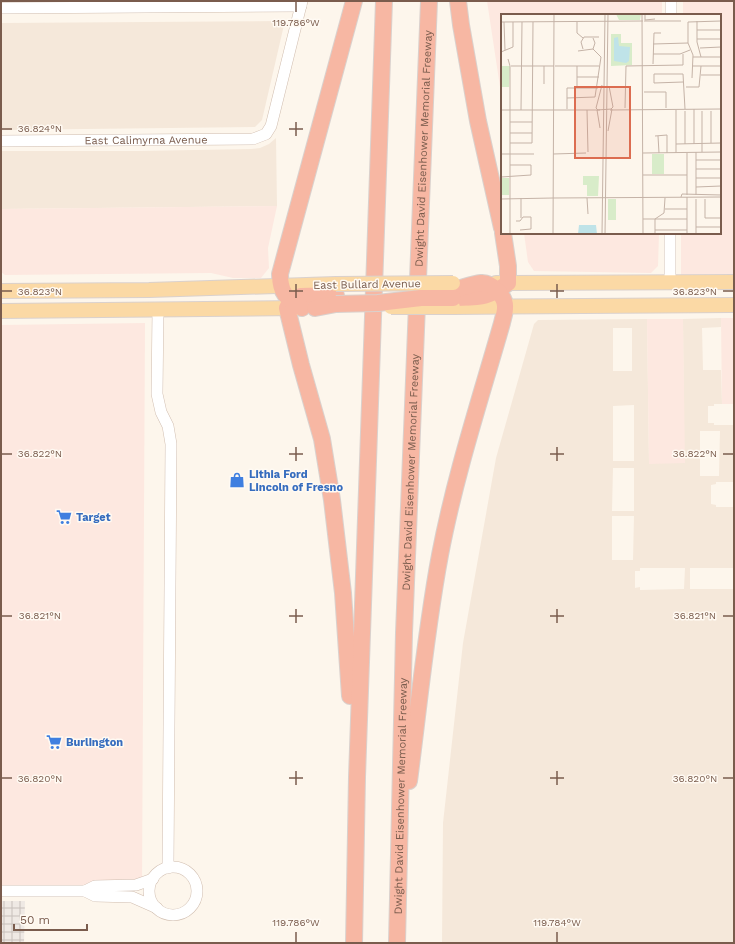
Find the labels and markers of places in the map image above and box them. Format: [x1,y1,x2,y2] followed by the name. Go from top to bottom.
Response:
[249,468,343,494] place label: Lithia Ford Lincoln of Fresno
[228,471,246,489] shop icon: Lithia Ford Lincoln of Fresno
[55,508,73,526] supermarket icon: Target
[76,511,111,524] place label: Target
[45,733,63,751] supermarket icon: Burlington
[66,736,123,749] place label: Burlington

